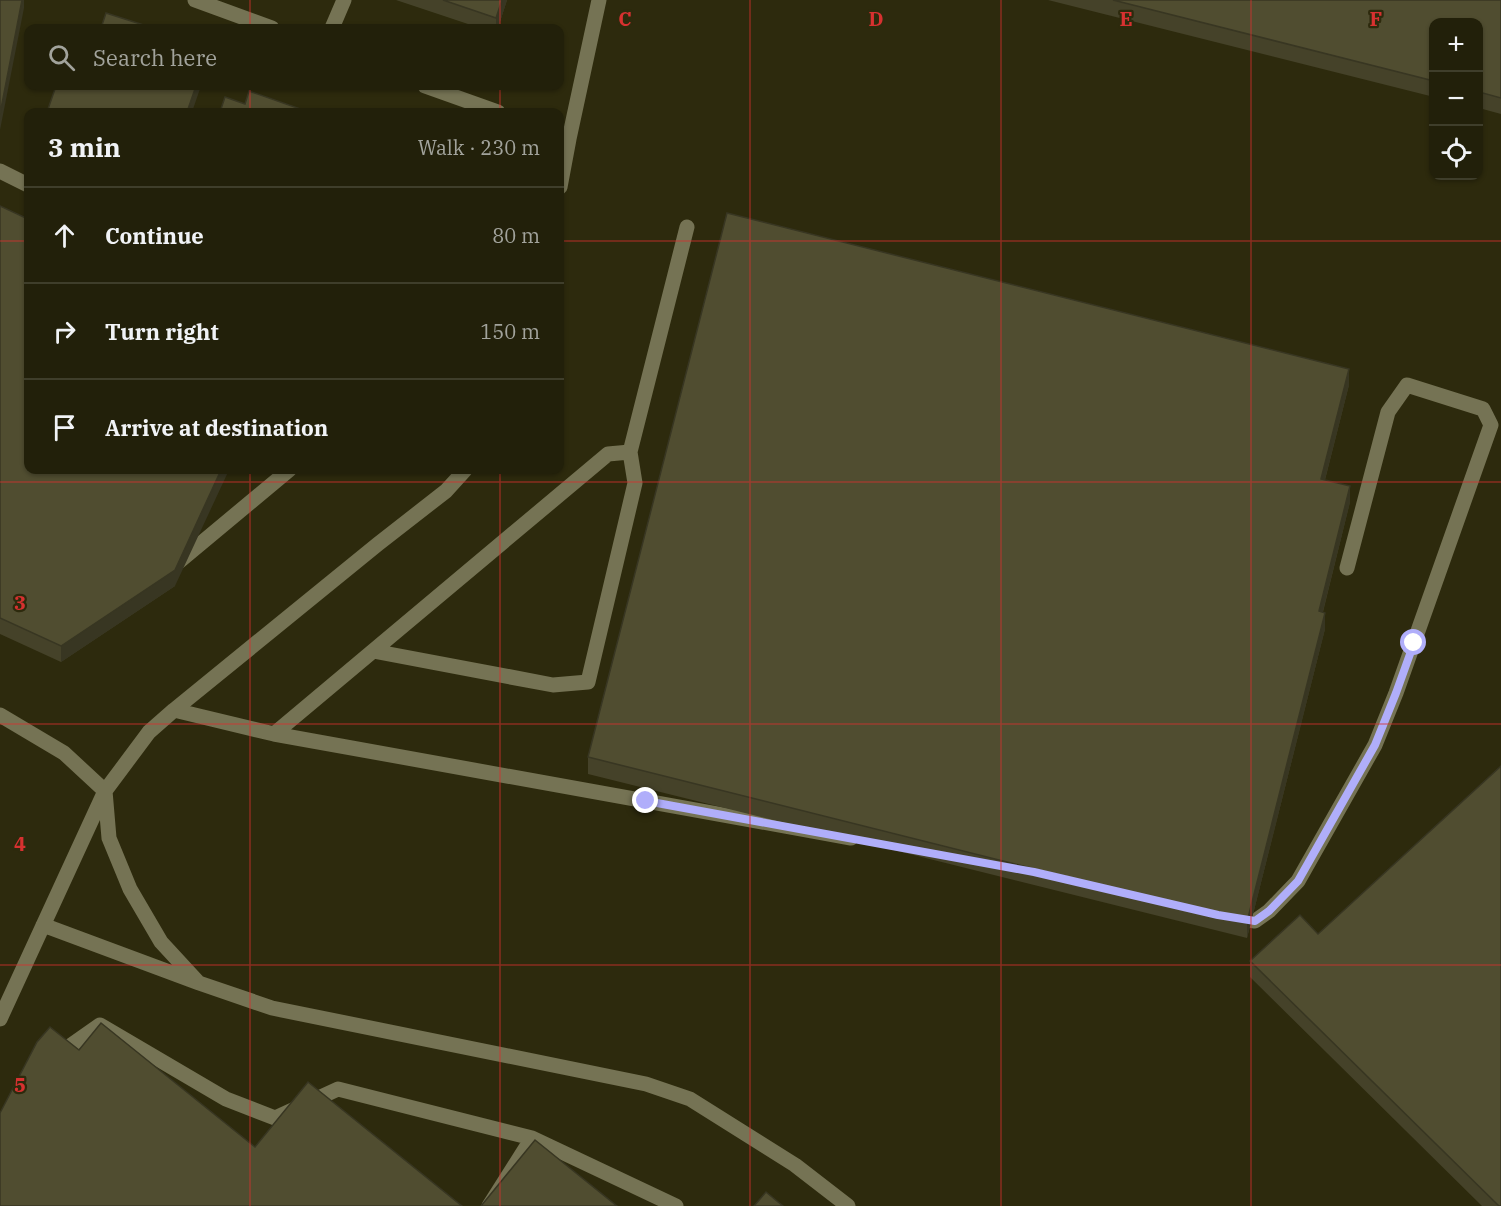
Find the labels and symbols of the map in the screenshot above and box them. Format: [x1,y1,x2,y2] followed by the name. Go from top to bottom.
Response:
[618,5,632,32] text: C
[868,5,884,32] text: D
[1119,5,1133,32] text: E
[1370,5,1382,32] text: F
[14,589,26,616] text: 3
[1400,629,1426,655] route start
[632,787,658,813] route end
[14,830,26,857] text: 4
[14,1071,26,1098] text: 5

